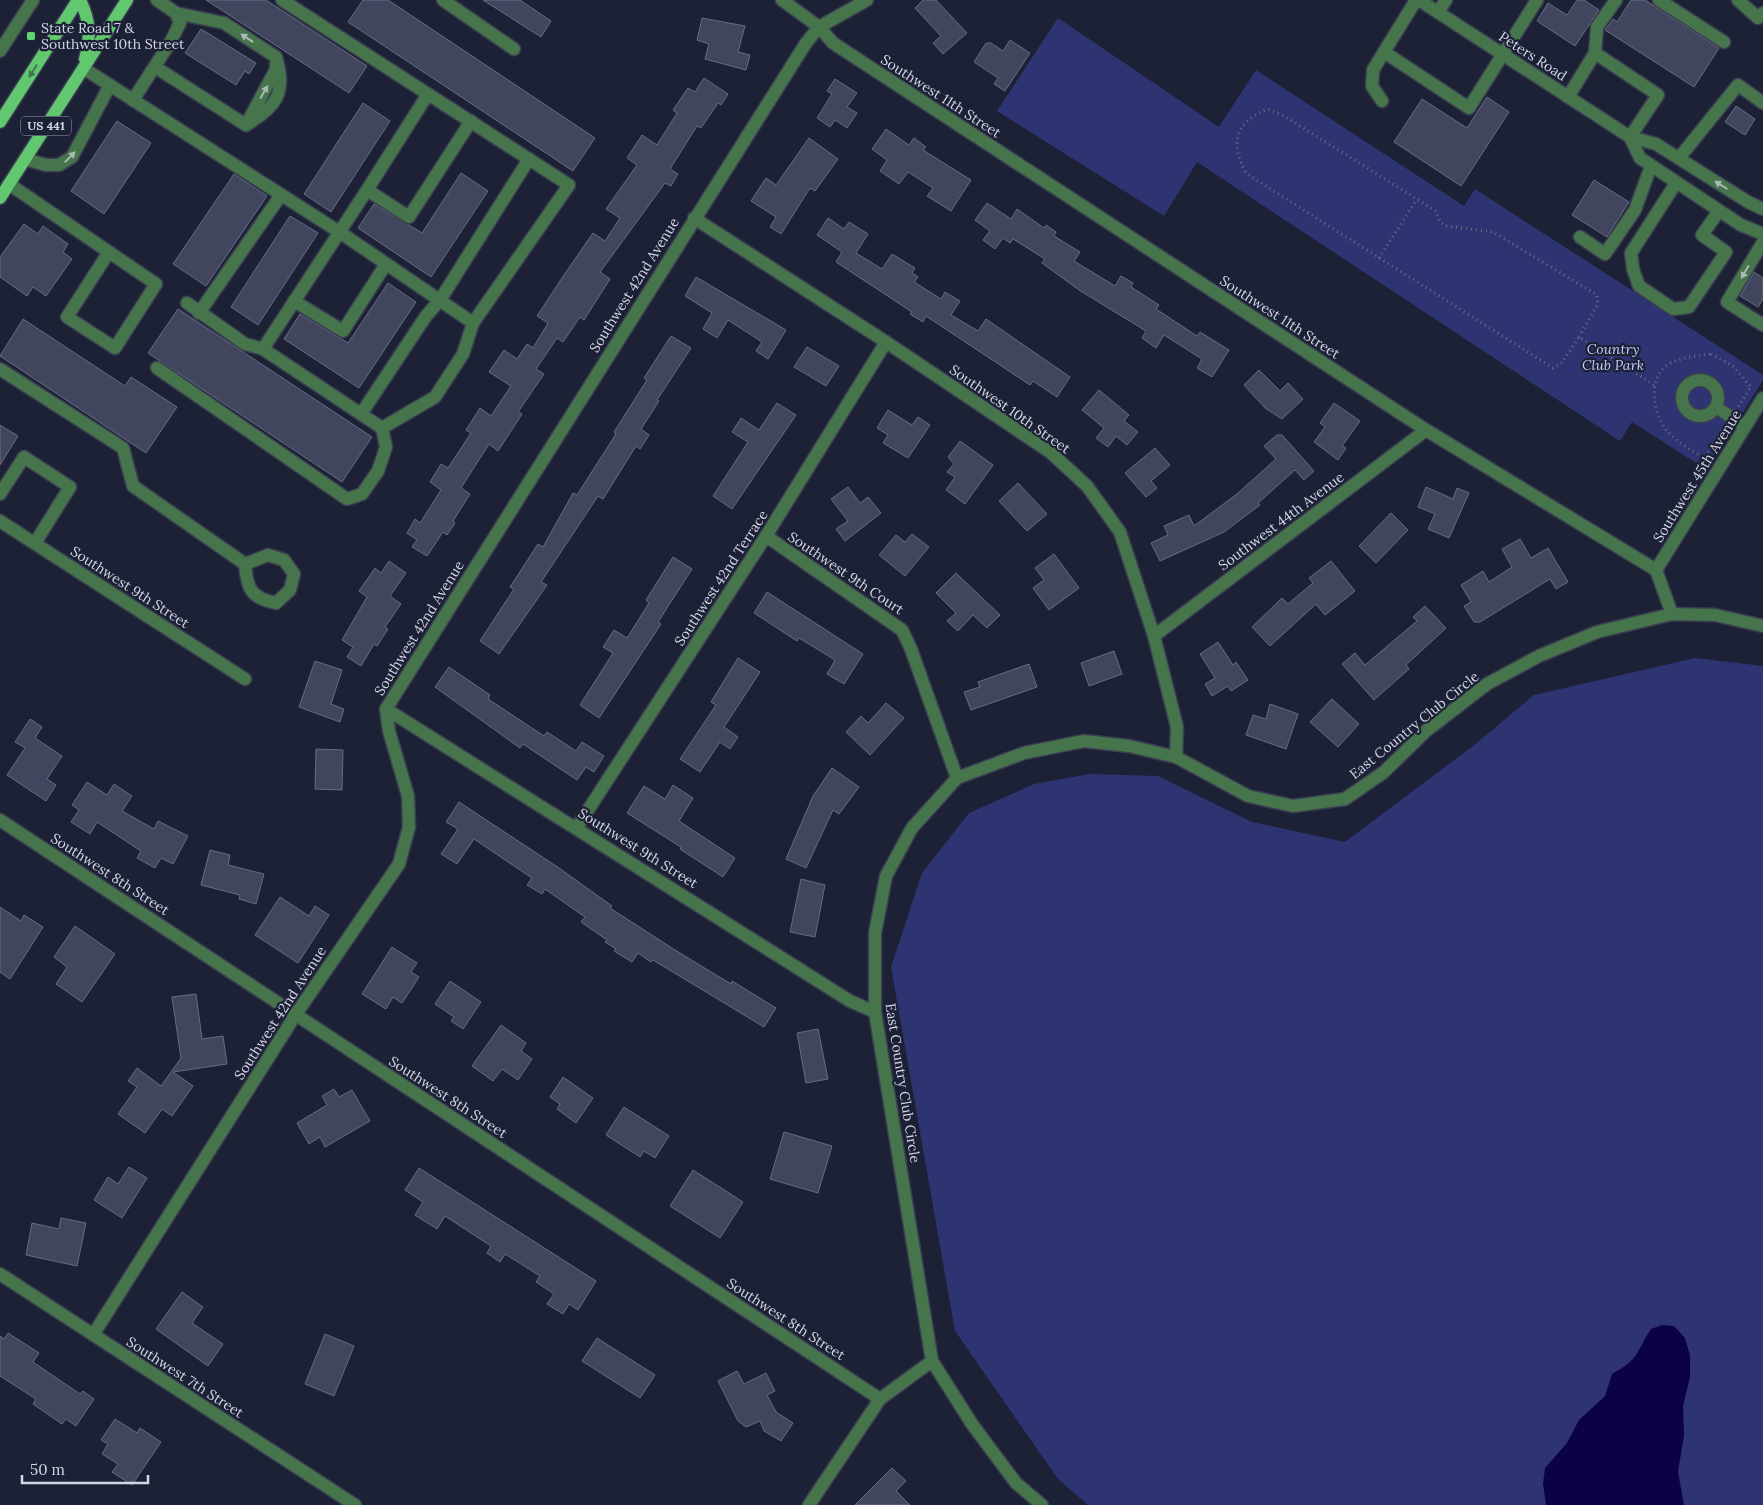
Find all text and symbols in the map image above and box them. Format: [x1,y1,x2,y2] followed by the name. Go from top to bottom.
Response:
[41,19,185,53] place label: State Road 7 & Southwest 10th Street
[1496,27,1570,85] street label: Peters Road
[25,30,37,42] marker: State Road 7 & Southwest 10th Street
[241,34,254,43] one-way arrow
[877,50,1005,142] street label: Southwest 11th Street
[28,64,38,77] one-way arrow
[260,85,268,99] one-way arrow
[21,116,71,136] road number: US 441
[64,151,76,163] one-way arrow
[1714,180,1727,190] one-way arrow
[585,214,683,356] street label: Southwest 42nd Avenue
[1741,265,1749,279] one-way arrow
[1216,271,1344,363] street label: Southwest 11th Street
[1582,340,1644,374] park label: Country Club Park
[946,361,1074,458] street label: Southwest 10th Street
[1649,406,1745,545] street label: Southwest 45th Avenue
[1215,468,1348,574] street label: Southwest 44th Avenue
[670,506,772,649] street label: Southwest 42nd Terrace
[785,528,908,619] street label: Southwest 9th Court
[67,542,193,632] street label: Southwest 9th Street
[370,557,468,699] street label: Southwest 42nd Avenue
[1346,667,1483,783] street label: East Country Club Circle
[575,804,702,892] street label: Southwest 9th Street
[47,829,173,919] street label: Southwest 8th Street
[230,943,330,1083] street label: Southwest 42nd Avenue
[881,1002,925,1164] street label: East Country Club Circle
[385,1052,511,1142] street label: Southwest 8th Street
[723,1274,849,1364] street label: Southwest 8th Street
[123,1332,247,1422] street label: Southwest 7th Street
[22,1452,149,1484] scale bar
[30,1460,65,1479] text: 50 m

